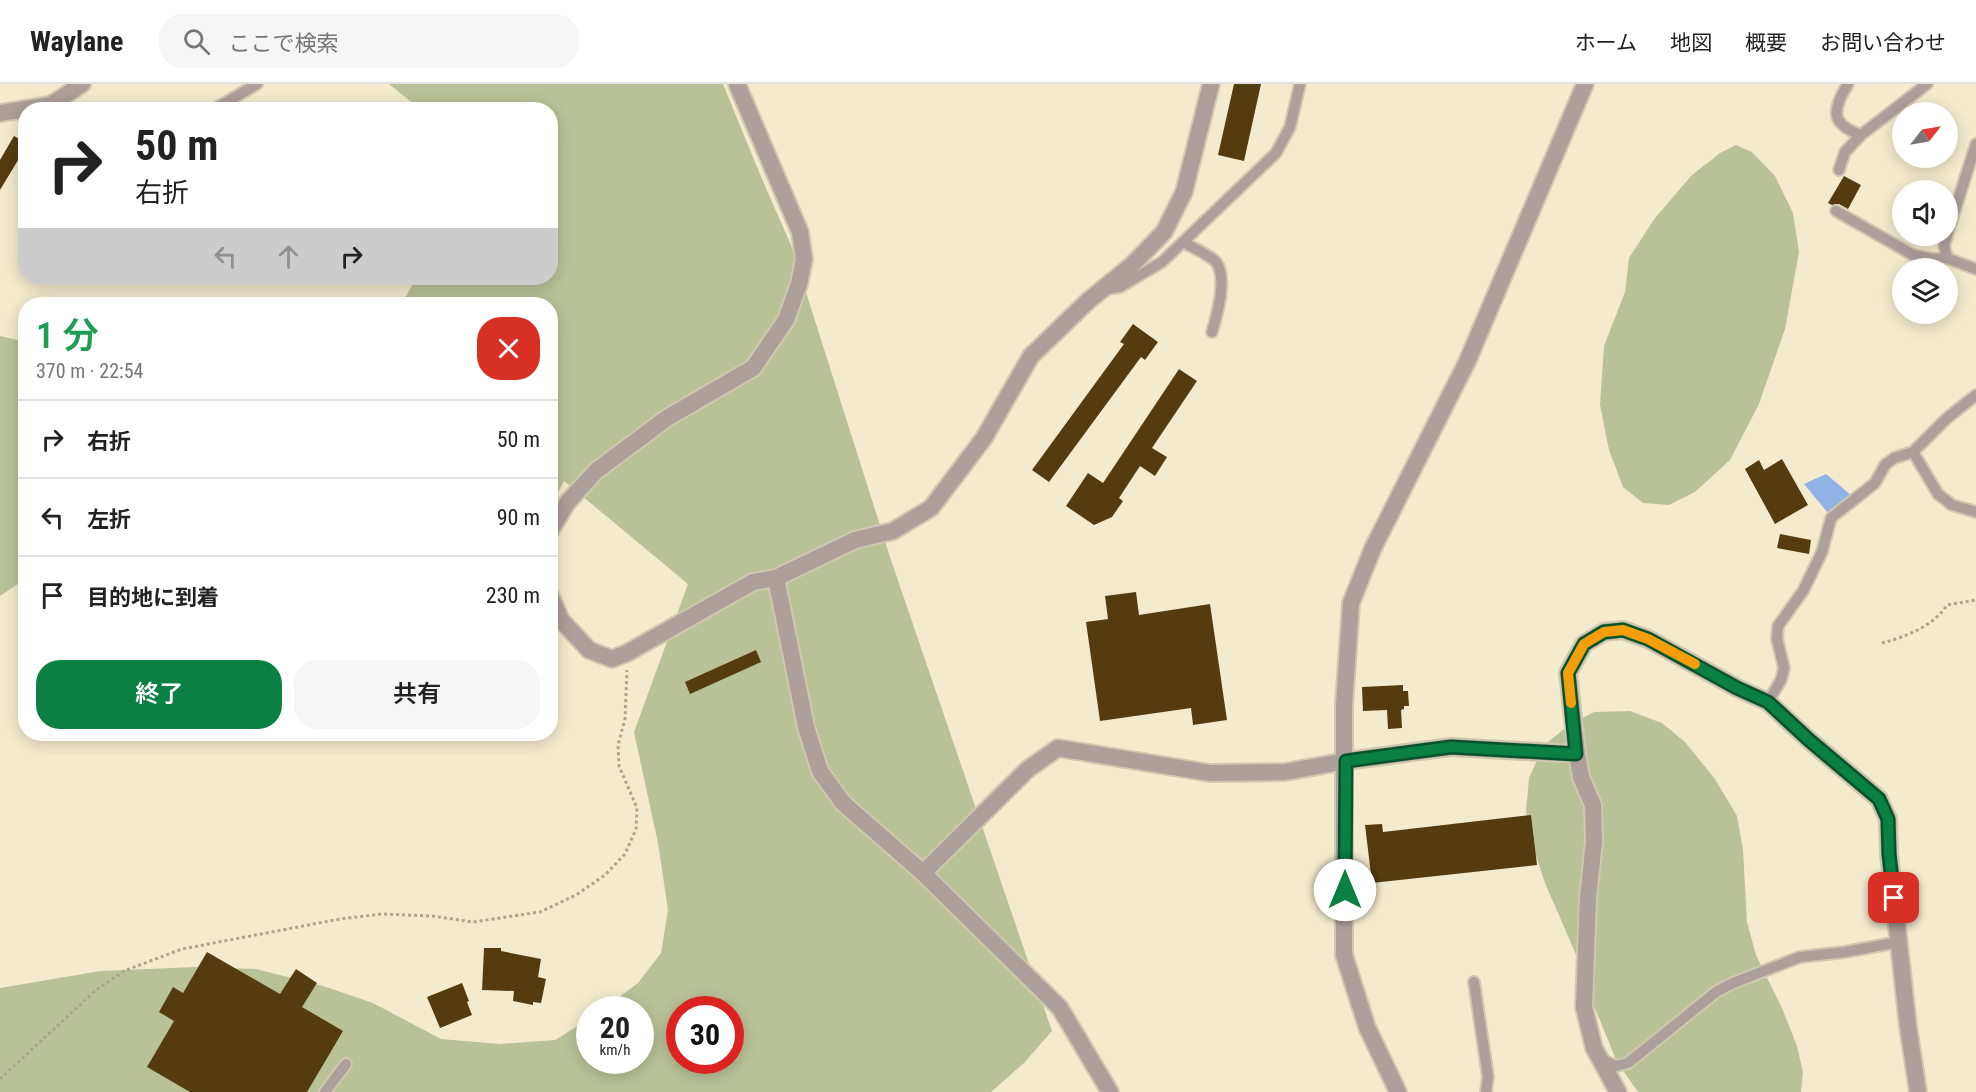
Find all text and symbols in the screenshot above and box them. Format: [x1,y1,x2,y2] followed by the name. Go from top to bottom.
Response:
[159,14,579,68] search box
[30,25,123,58] text: Waylane
[180,25,213,58] icon: search
[228,31,338,56] text: ここで検索
[1575,31,1637,55] text: ホーム
[1670,31,1712,55] text: 地図
[1745,31,1787,55] text: 概要
[1820,31,1946,55] text: お問い合わせ
[1892,102,1958,168] north arrow
[1892,102,1958,324] map controls
[135,121,218,170] text: 50 m
[36,126,114,204] icon: right
[135,177,189,209] text: 右折
[1892,180,1958,246] button: sound
[209,240,242,273] icon: left
[272,240,305,273] icon: ahead
[335,240,368,273] icon: right
[1892,258,1958,324] button: layers
[36,315,98,357] text: 1 分
[477,317,540,380] button: close
[36,359,143,383] text: 370 m · 22:54
[36,423,69,456] icon: right
[497,427,540,452] text: 50 m
[87,429,131,454] text: 右折
[36,501,69,534] icon: left
[497,505,540,530] text: 90 m
[87,507,131,532] text: 左折
[36,579,69,612] icon: arrive
[486,583,540,608] text: 230 m
[87,585,219,610] text: 目的地に到着
[36,660,282,729] button: 終了
[294,660,540,729] button: 共有
[1313,858,1377,922] position arrow
[1868,872,1919,923] pin
[1877,881,1910,914] icon: arrive
[666,996,744,1074] speed limit sign: 30
[600,1010,630,1045] text: 20
[600,1041,630,1059] text: km/h

